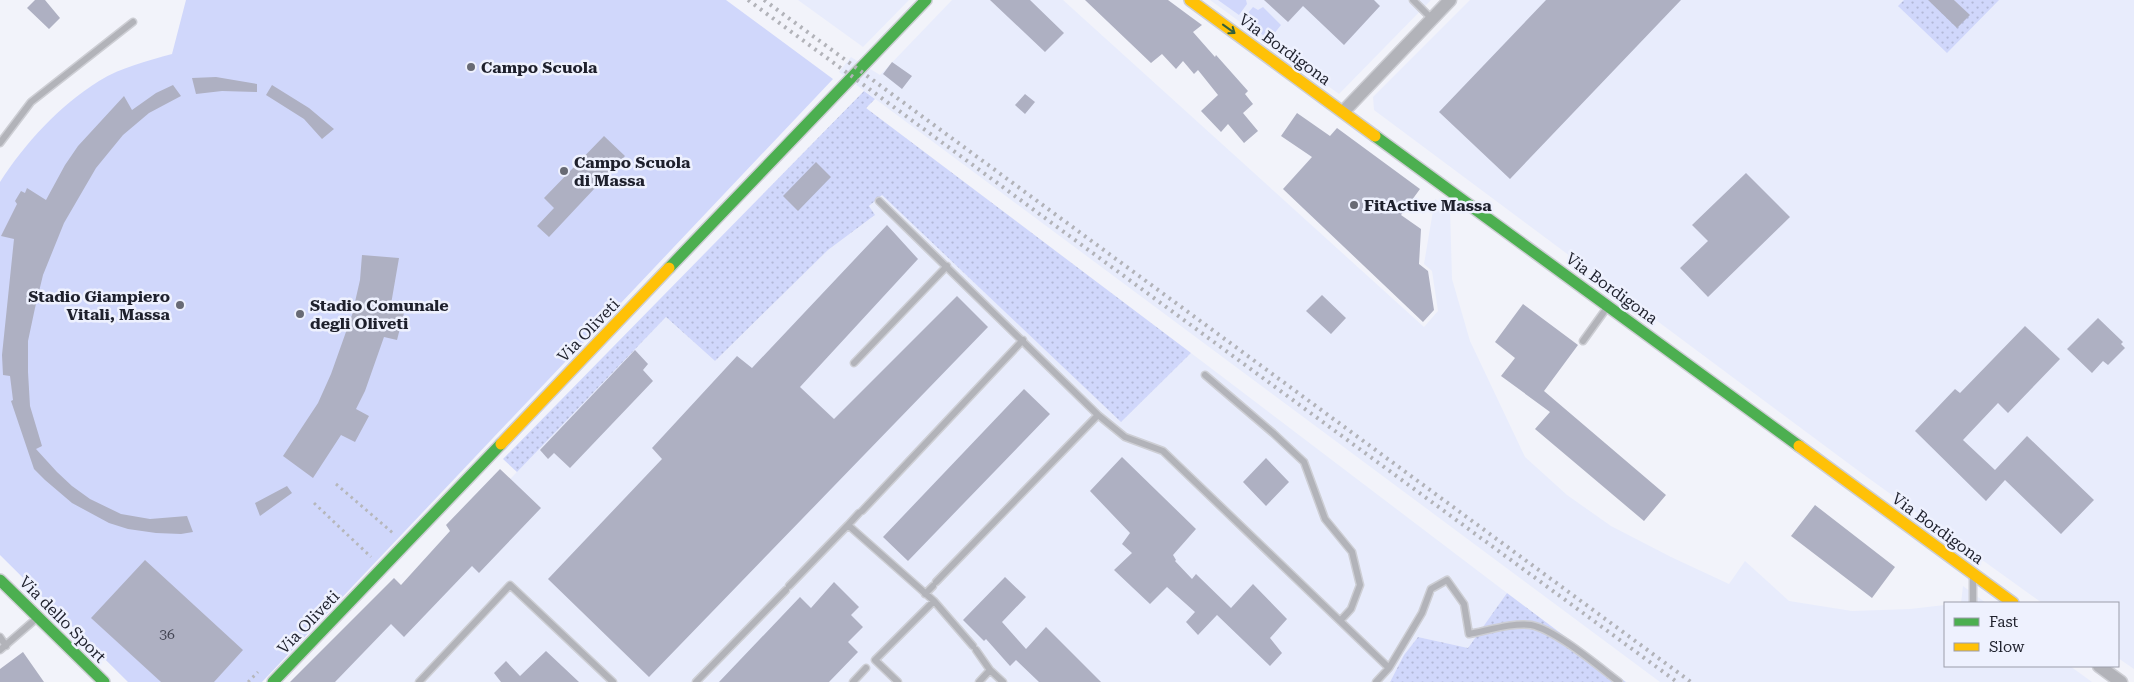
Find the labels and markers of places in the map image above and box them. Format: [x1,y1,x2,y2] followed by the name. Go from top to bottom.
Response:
[481,58,598,77] place label: Campo Scuola
[465,61,477,73] marker: Campo Scuola
[574,153,691,190] place label: Campo Scuola di Massa
[558,165,570,177] marker: Campo Scuola di Massa
[1364,196,1492,215] place label: FitActive Massa
[1348,199,1360,211] marker: FitActive Massa
[28,287,171,324] place label: Stadio Giampiero Vitali, Massa
[310,296,449,333] place label: Stadio Comunale degli Oliveti
[174,299,186,311] marker: Stadio Giampiero Vitali, Massa
[294,308,306,320] marker: Stadio Comunale degli Oliveti

